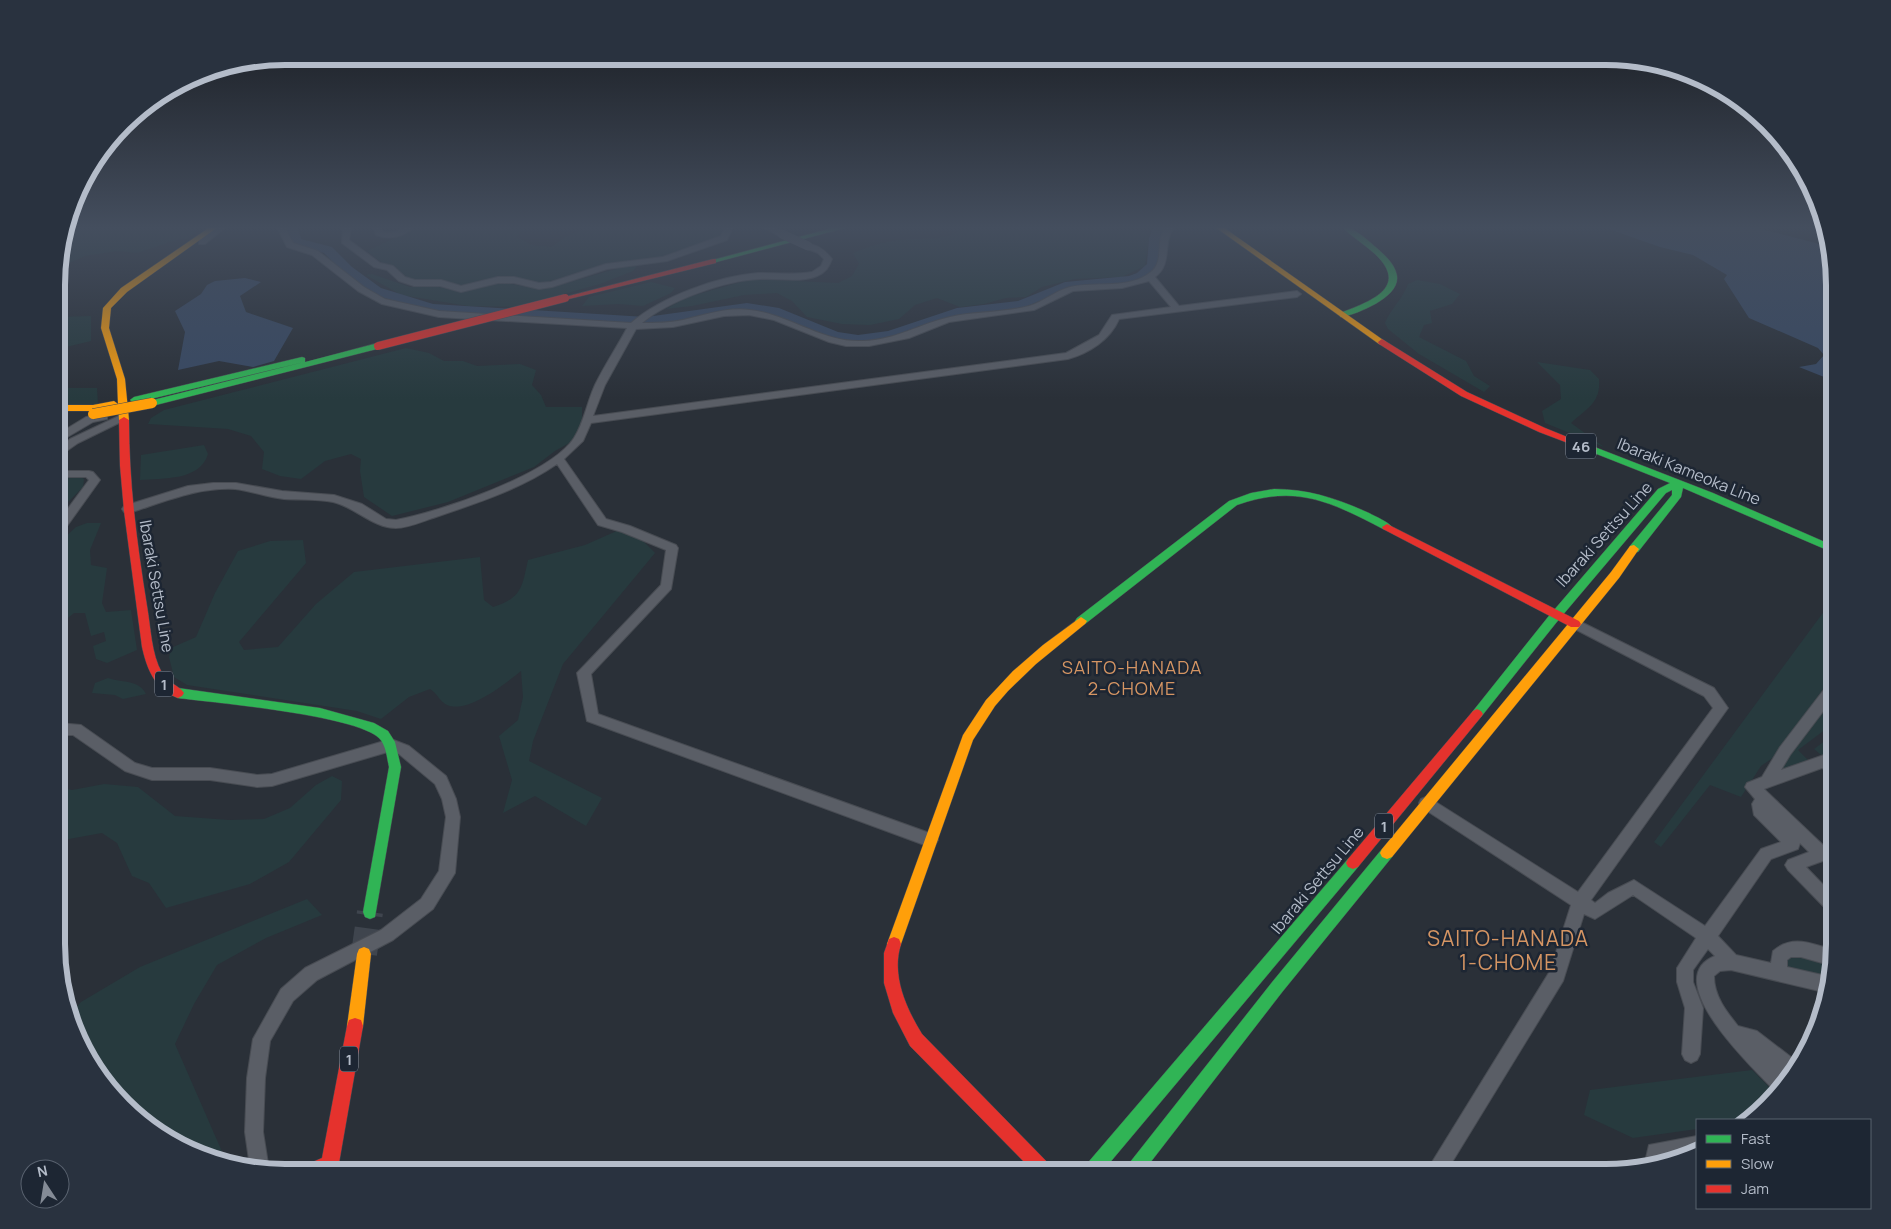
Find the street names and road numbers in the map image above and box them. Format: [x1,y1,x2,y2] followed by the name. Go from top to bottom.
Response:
[1614,432,1764,510] street label: Ibaraki Kameoka Line
[1566,434,1596,458] road number: 46
[1551,477,1657,591] street label: Ibaraki Settsu Line
[135,518,179,654] street label: Ibaraki Settsu Line
[155,672,173,696] road number: 1
[1375,814,1393,838] road number: 1
[1265,822,1369,938] street label: Ibaraki Settsu Line
[340,1046,358,1072] road number: 1

